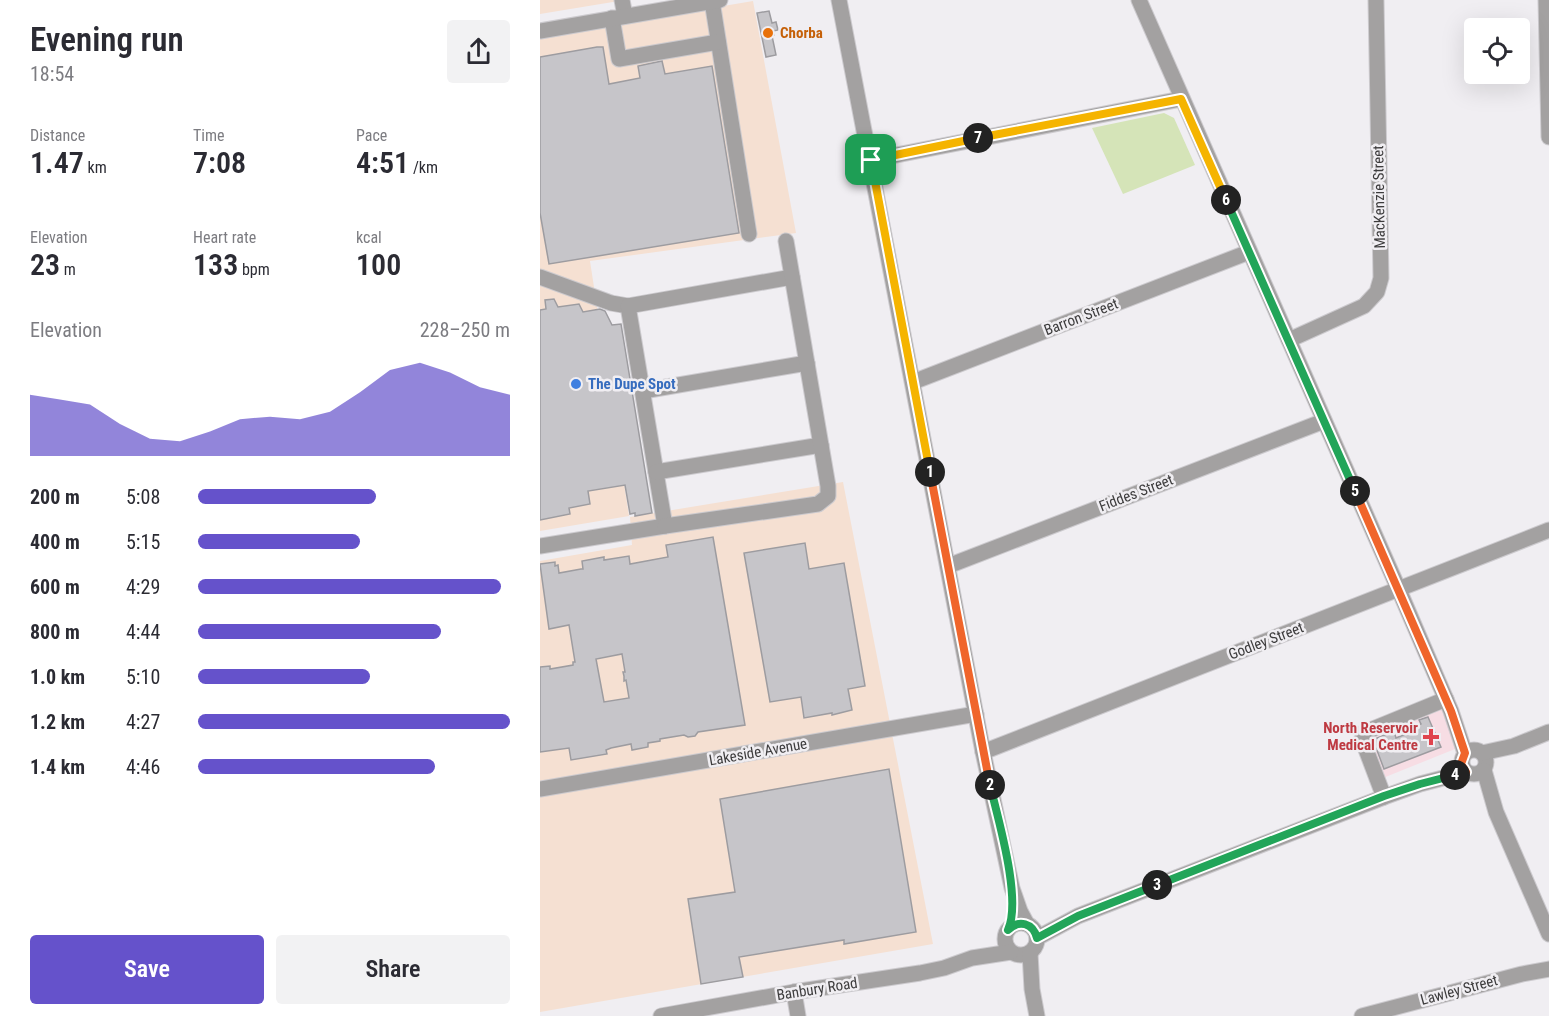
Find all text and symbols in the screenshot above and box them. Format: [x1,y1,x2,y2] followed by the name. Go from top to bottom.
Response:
[1464,18,1530,84] map controls
[1464,18,1530,84] button: locate
[30,20,184,59] text: Evening run
[447,20,510,83] button: share
[780,24,823,42] place label: Chorba
[761,26,775,40] marker: Chorba
[30,62,74,86] text: 18:54
[963,123,993,153] pin: 7
[30,126,85,145] text: Distance
[193,126,225,145] text: Time
[356,126,387,145] text: Pace
[974,128,982,147] text: 7
[845,134,896,185] pin
[854,143,887,176] icon: arrive
[30,145,84,180] text: 1.47
[193,145,246,180] text: 7:08
[356,145,409,180] text: 4:51
[1369,145,1389,249] street label: MacKenzie Street
[84,158,107,177] text: km
[409,158,438,177] text: /km
[1211,185,1241,215] pin: 6
[1222,190,1230,209] text: 6
[30,228,88,247] text: Elevation
[193,228,256,247] text: Heart rate
[356,228,382,247] text: kcal
[30,247,60,282] text: 23
[193,247,238,282] text: 133
[356,247,401,282] text: 100
[60,260,76,279] text: m
[238,260,270,279] text: bpm
[1041,295,1121,339] street label: Barron Street
[30,318,102,342] text: Elevation
[420,318,510,342] text: 228–250 m
[588,375,676,393] place label: The Dupe Spot
[569,377,583,391] marker: The Dupe Spot
[915,457,945,487] pin: 1
[926,462,934,481] text: 1
[1096,471,1176,515] street label: Fiddes Street
[1340,476,1370,506] pin: 5
[1351,481,1359,500] text: 5
[30,485,80,509] text: 200 m
[126,485,160,509] text: 5:08
[30,530,80,554] text: 400 m
[126,530,160,554] text: 5:15
[30,575,80,599] text: 600 m
[126,575,160,599] text: 4:29
[1226,618,1306,664] street label: Godley Street
[30,620,80,644] text: 800 m
[126,620,160,644] text: 4:44
[30,665,85,689] text: 1.0 km
[126,665,160,689] text: 5:10
[30,710,85,734] text: 1.2 km
[126,710,160,734] text: 4:27
[1323,719,1418,754] place label: North Reservoir Medical Centre
[1422,728,1440,746] marker: North Reservoir Medical Centre
[708,735,808,769] street label: Lakeside Avenue
[30,755,85,779] text: 1.4 km
[126,755,160,779] text: 4:46
[1440,760,1470,790] pin: 4
[1451,765,1459,784] text: 4
[975,770,1005,800] pin: 2
[986,775,994,794] text: 2
[1142,870,1172,900] pin: 3
[1153,875,1161,894] text: 3
[30,935,264,1004] button: Save
[276,935,510,1004] button: Share
[1418,971,1500,1009] street label: Lawley Street
[775,974,859,1004] street label: Banbury Road

